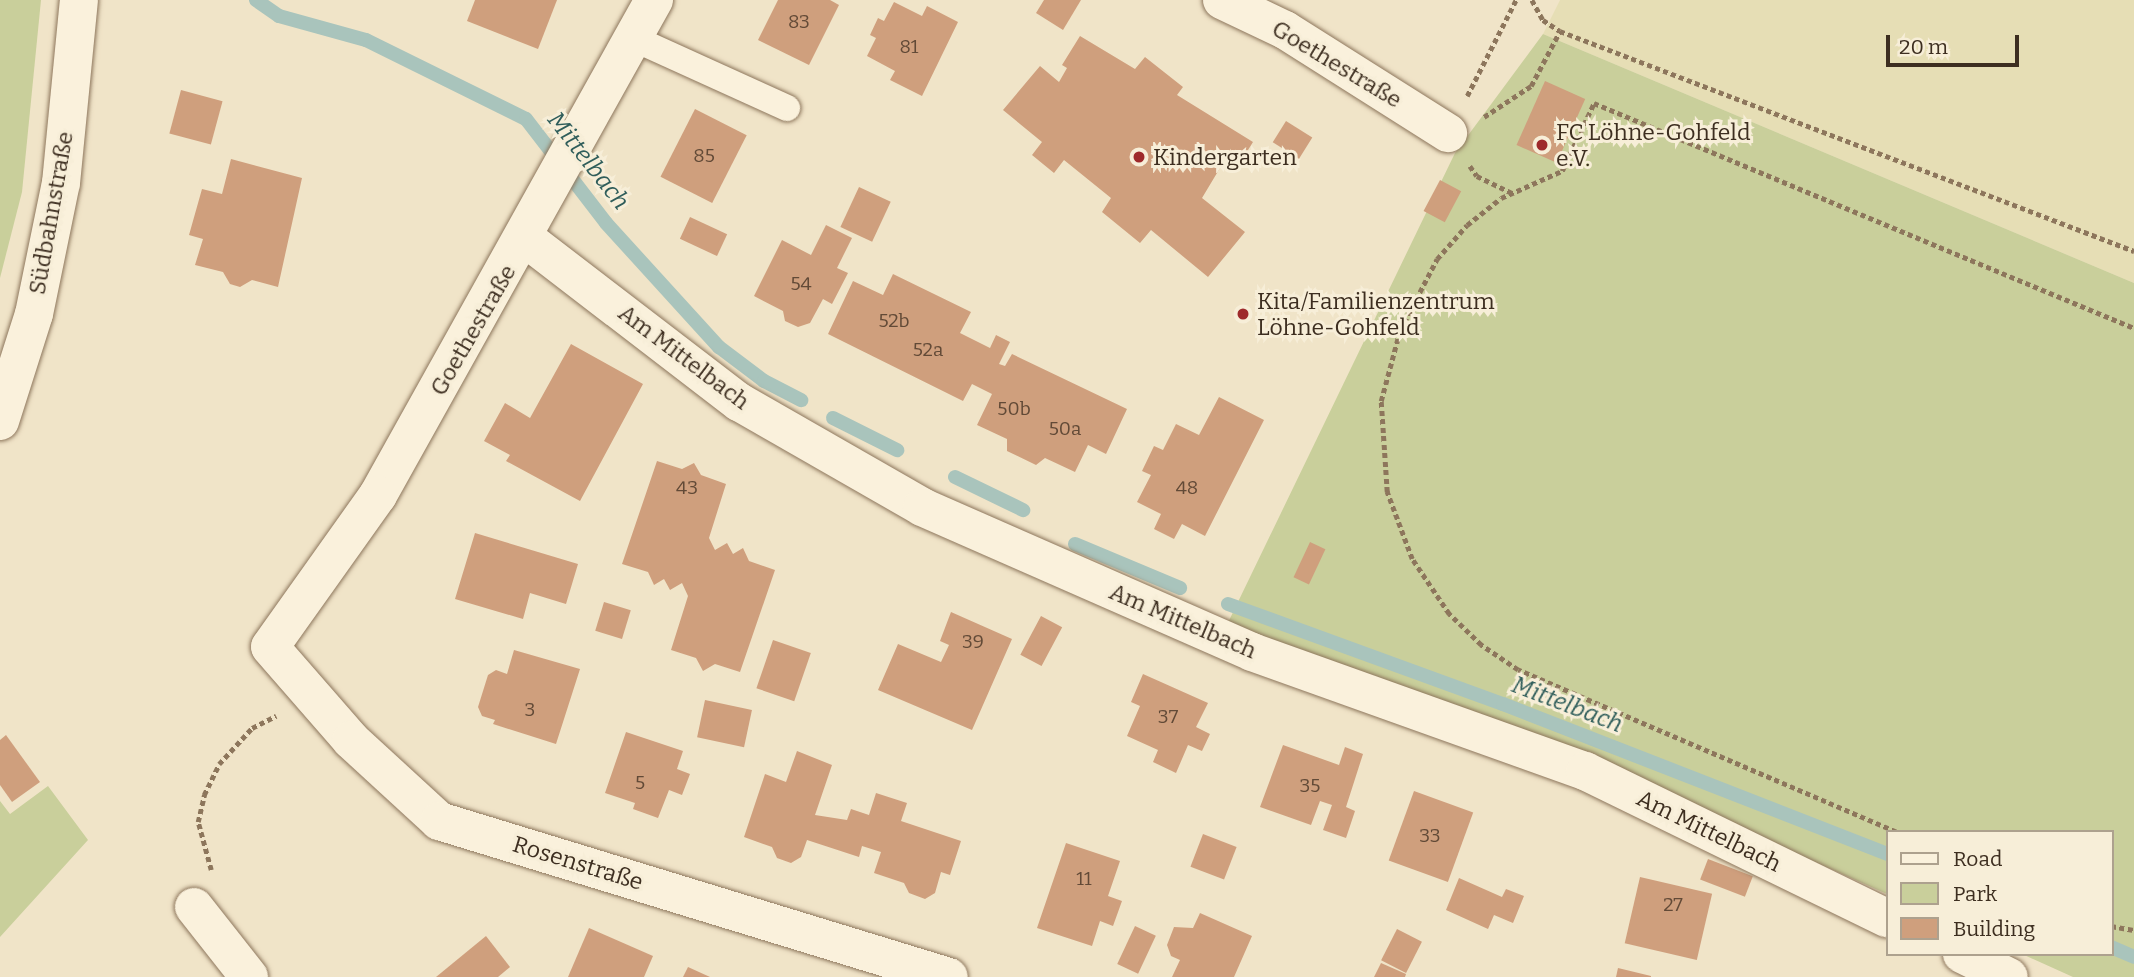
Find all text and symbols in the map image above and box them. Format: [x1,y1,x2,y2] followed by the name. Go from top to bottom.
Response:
[788,11,810,33] house number: 83
[1267,14,1407,114] street label: Goethestraße
[1889,21,2022,65] scale bar
[1899,34,1948,60] text: 20 m
[899,36,919,58] house number: 81
[541,106,635,216] water label: Mittelbach
[1556,118,1751,172] place label: FC Löhne-Gohfeld e.V.
[23,129,79,297] street label: Südbahnstraße
[1534,137,1550,153] marker: FC Löhne-Gohfeld e.V.
[1153,143,1297,171] place label: Kindergarten
[693,145,715,167] house number: 85
[1131,149,1147,165] marker: Kindergarten
[424,260,522,400] street label: Goethestraße
[790,273,812,295] house number: 54
[1257,287,1495,341] place label: Kita/Familienzentrum Löhne-Gohfeld
[613,299,755,415] street label: Am Mittelbach
[1235,306,1251,322] marker: Kita/Familienzentrum Löhne-Gohfeld
[878,310,910,332] house number: 52b
[913,339,943,361] house number: 52a
[997,398,1031,420] house number: 50b
[1049,418,1081,440] house number: 50a
[676,477,698,499] house number: 43
[1176,477,1198,499] house number: 48
[1105,578,1261,664] street label: Am Mittelbach
[962,631,984,653] house number: 39
[1508,671,1626,739] water label: Mittelbach
[525,699,535,721] house number: 3
[1158,706,1178,728] house number: 37
[635,772,645,794] house number: 5
[1300,775,1320,797] house number: 35
[1632,784,1786,878] street label: Am Mittelbach
[1419,825,1441,847] house number: 33
[510,830,646,896] street label: Rosenstraße
[1885,830,2113,956] legend
[1953,846,2002,872] text: Road
[1076,868,1092,890] house number: 11
[1953,881,1997,907] text: Park
[1663,894,1683,916] house number: 27
[1953,916,2035,942] text: Building

